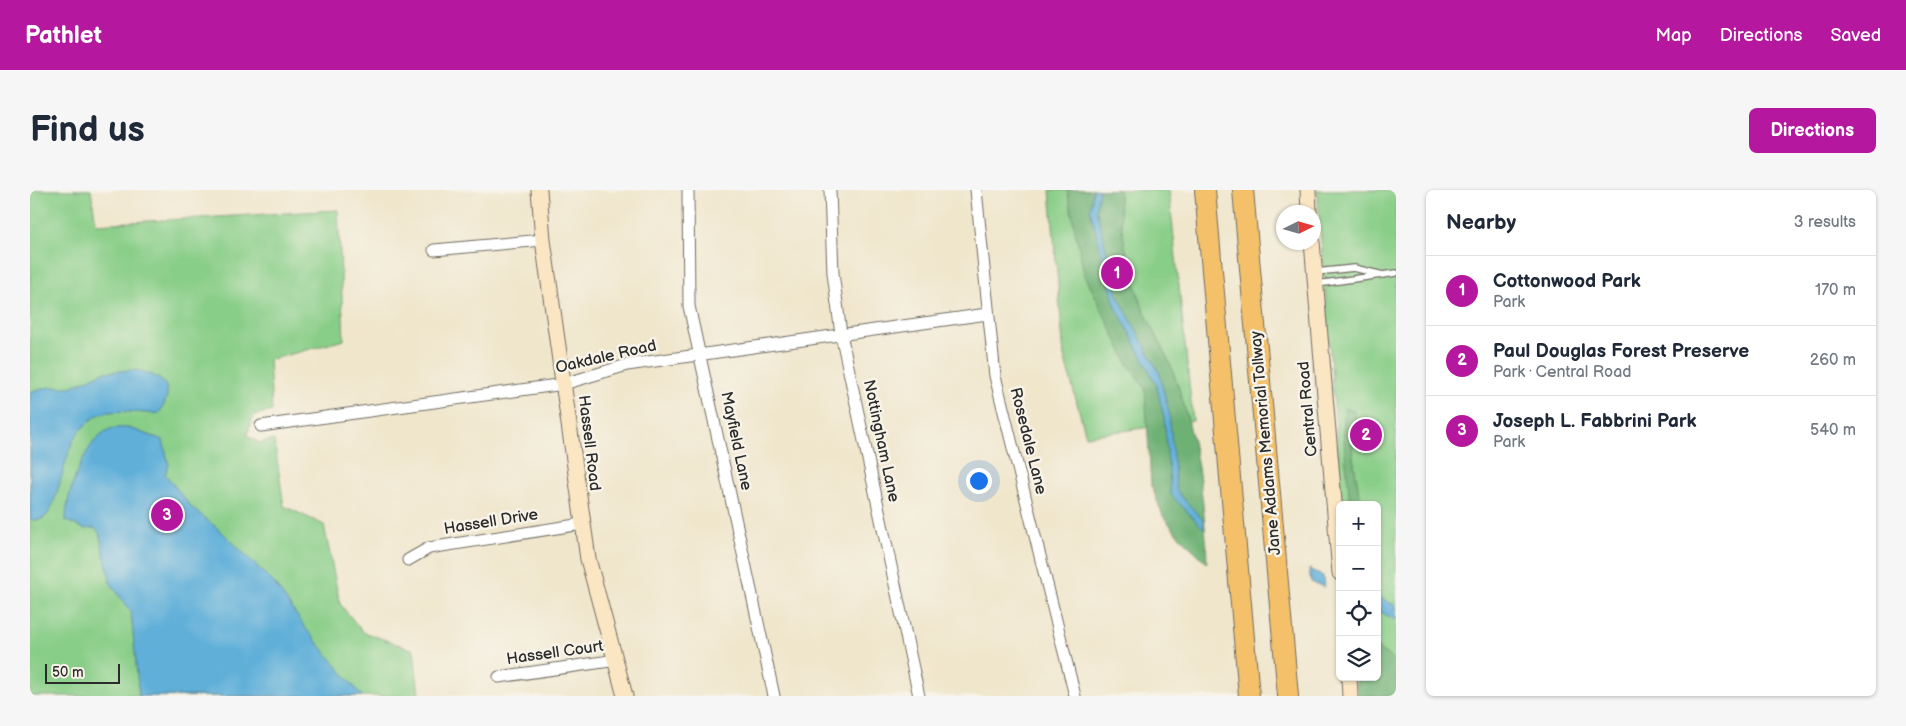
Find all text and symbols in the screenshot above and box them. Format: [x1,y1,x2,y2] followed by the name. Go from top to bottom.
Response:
[25,21,102,50] text: Pathlet
[1656,25,1692,46] text: Map
[1720,25,1802,46] text: Directions
[1830,25,1881,46] text: Saved
[1749,108,1876,153] button: Directions
[30,109,145,152] text: Find us
[1276,205,1321,250] north arrow
[1446,210,1516,235] text: Nearby
[1794,213,1856,232] text: 3 results
[1101,254,1133,292] pin: 1
[1493,270,1641,293] text: Cottonwood Park
[1459,281,1465,300] text: 1
[1815,281,1856,300] text: 170 m
[1493,293,1525,312] text: Park
[1247,329,1285,556] street label: Jane Addams Memorial Tollway
[554,336,658,378] street label: Oakdale Road
[1493,340,1749,363] text: Paul Douglas Forest Preserve
[1457,351,1467,370] text: 2
[1810,351,1856,370] text: 260 m
[1294,360,1322,458] street label: Central Road
[1493,363,1631,382] text: Park · Central Road
[859,378,903,504] street label: Nottingham Lane
[1006,386,1051,497] street label: Rosedale Lane
[716,390,756,493] street label: Mayfield Lane
[574,394,604,492] street label: Hassell Road
[1493,410,1697,433] text: Joseph L. Fabbrini Park
[1350,416,1382,454] pin: 2
[1457,421,1467,440] text: 3
[1810,421,1856,440] text: 540 m
[1493,433,1525,452] text: Park
[966,468,992,494] your location
[151,496,183,534] pin: 3
[1336,501,1381,681] map controls
[1336,501,1381,546] button: +
[443,505,540,539] street label: Hassell Drive
[1336,546,1381,591] button: −
[1336,591,1381,636] button: locate
[1336,636,1381,681] button: layers
[505,637,605,669] street label: Hassell Court
[45,661,120,684] scale bar
[52,664,84,681] text: 50 m

